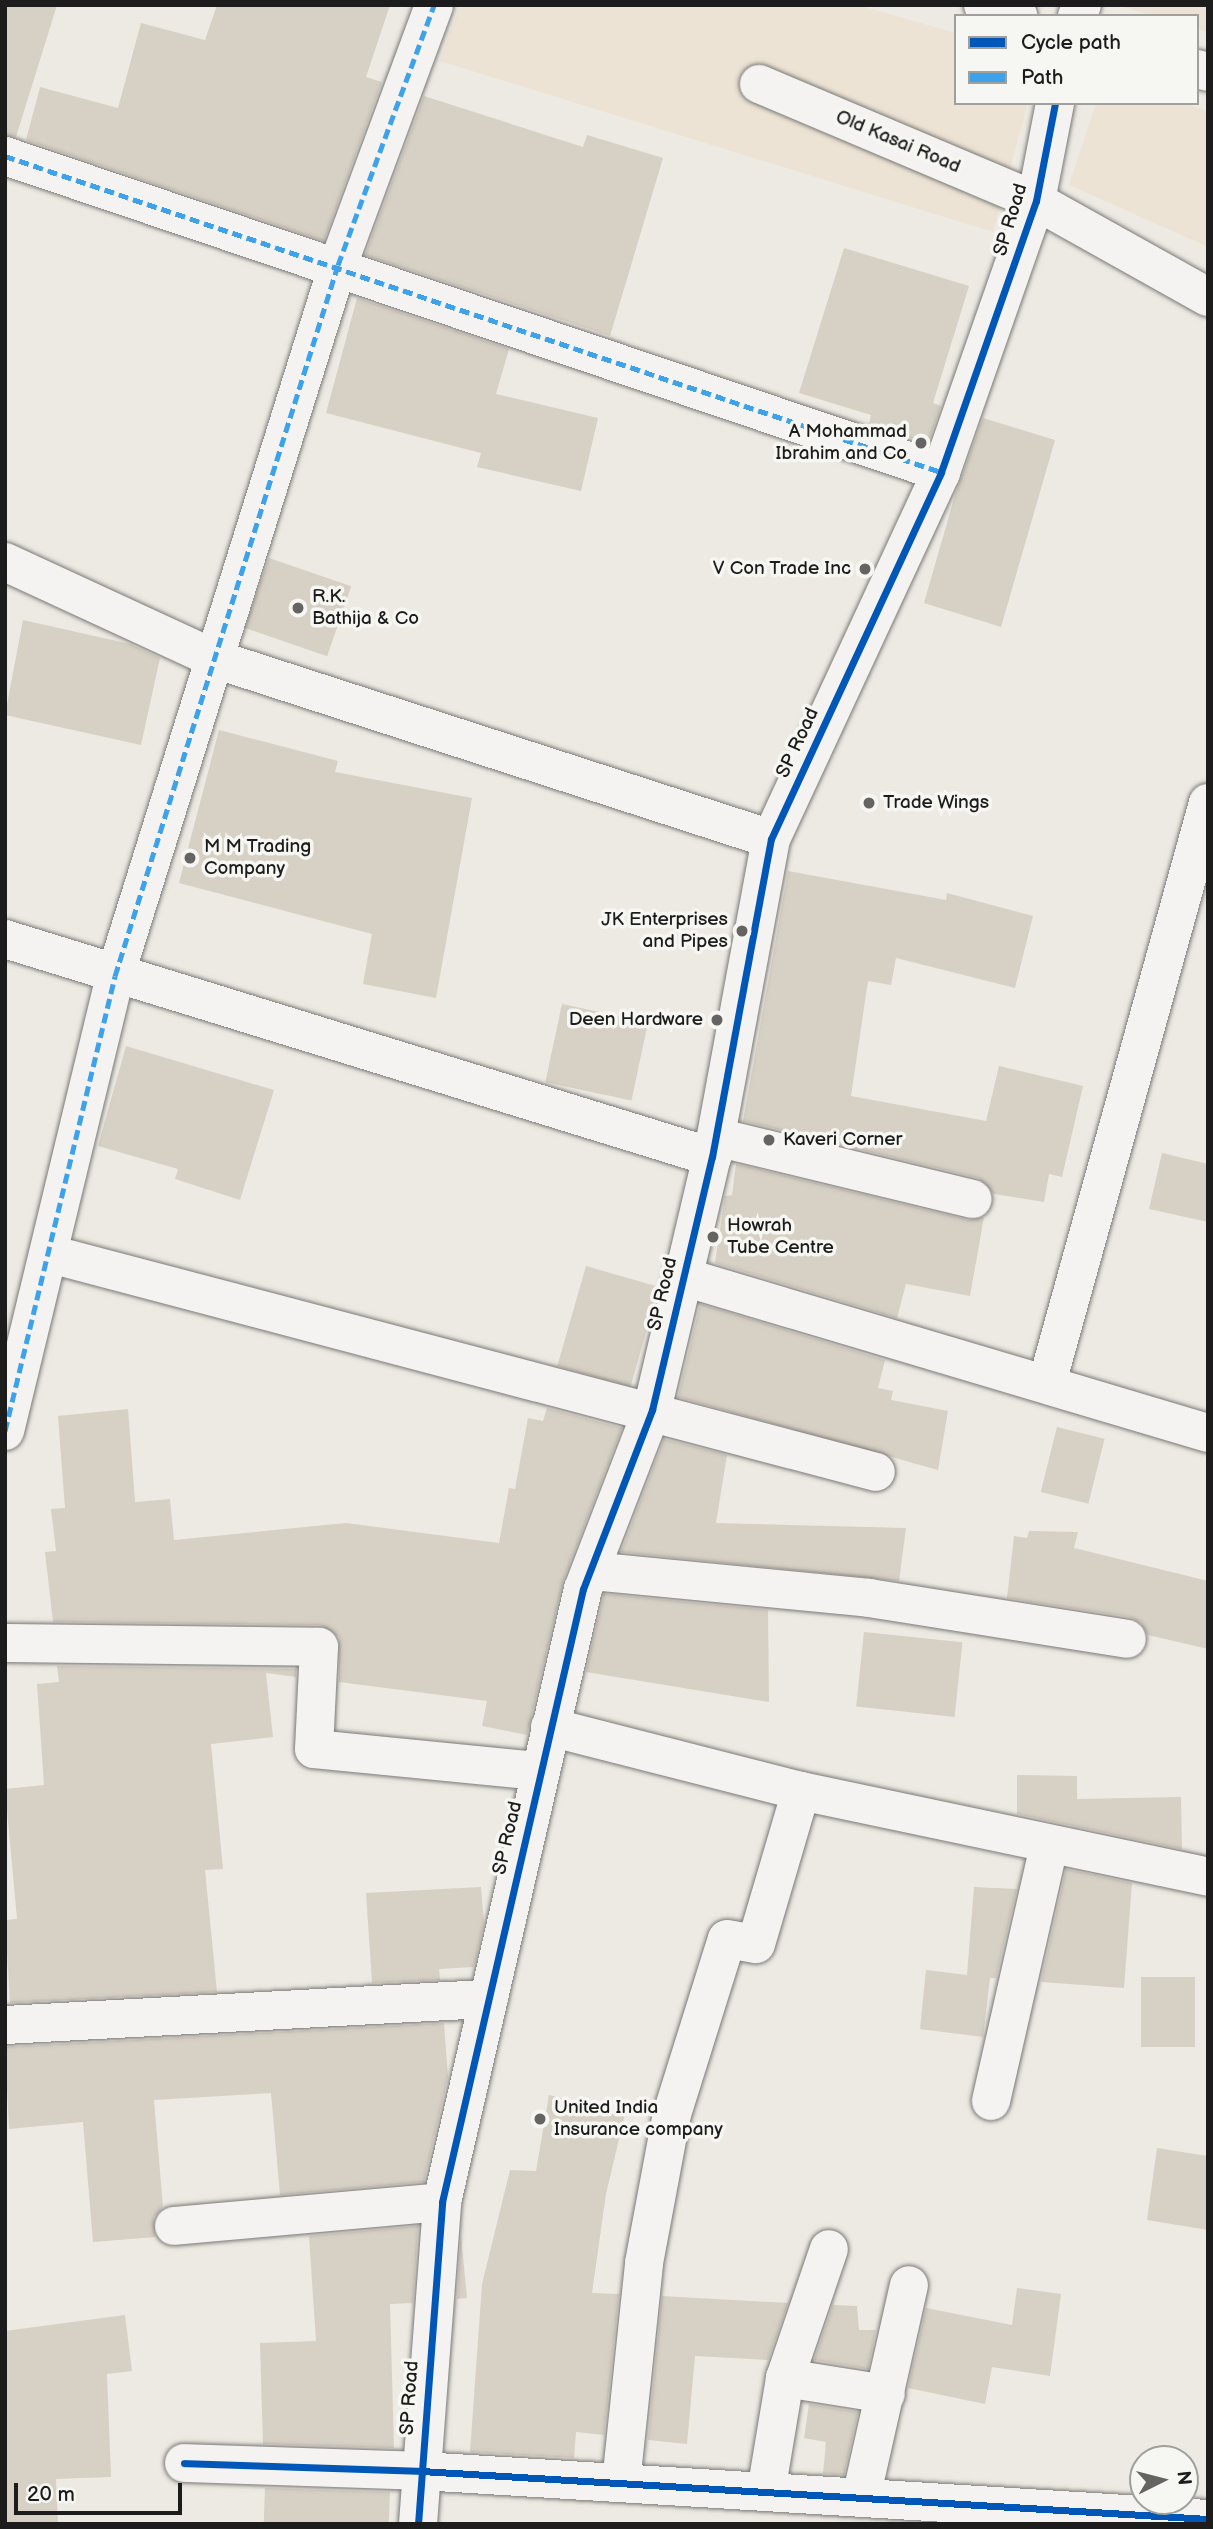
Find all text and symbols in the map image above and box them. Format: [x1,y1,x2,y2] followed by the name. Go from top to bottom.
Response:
[954,14,1199,105] legend
[1021,30,1121,55] text: Cycle path
[1021,65,1063,90] text: Path
[832,106,964,178] street label: Old Kasai Road
[989,181,1033,259] street label: SP Road
[776,421,907,465] place label: A Mohammad Ibrahim and Co
[913,435,929,451] marker: A Mohammad Ibrahim and Co
[712,558,851,580] place label: V Con Trade Inc
[857,561,873,577] marker: V Con Trade Inc
[312,586,419,630] place label: R.K. Bathija & Co
[290,600,306,616] marker: R.K. Bathija & Co
[772,704,824,782] street label: SP Road
[883,792,990,814] place label: Trade Wings
[861,795,877,811] marker: Trade Wings
[204,836,312,880] place label: M M Trading Company
[182,850,198,866] marker: M M Trading Company
[601,909,728,953] place label: JK Enterprises and Pipes
[734,923,750,939] marker: JK Enterprises and Pipes
[569,1009,703,1031] place label: Deen Hardware
[709,1012,725,1028] marker: Deen Hardware
[783,1129,902,1151] place label: Kaveri Corner
[761,1132,777,1148] marker: Kaveri Corner
[727,1215,834,1259] place label: Howrah Tube Centre
[705,1229,721,1245] marker: Howrah Tube Centre
[644,1255,682,1333] street label: SP Road
[489,1799,527,1877] street label: SP Road
[554,2097,723,2141] place label: United India Insurance company
[532,2111,548,2127] marker: United India Insurance company
[396,2360,424,2436] street label: SP Road
[1129,2445,1199,2515] north arrow
[18,2470,186,2514] scale bar
[1171,2470,1196,2486] text: N
[27,2482,75,2507] text: 20 m

